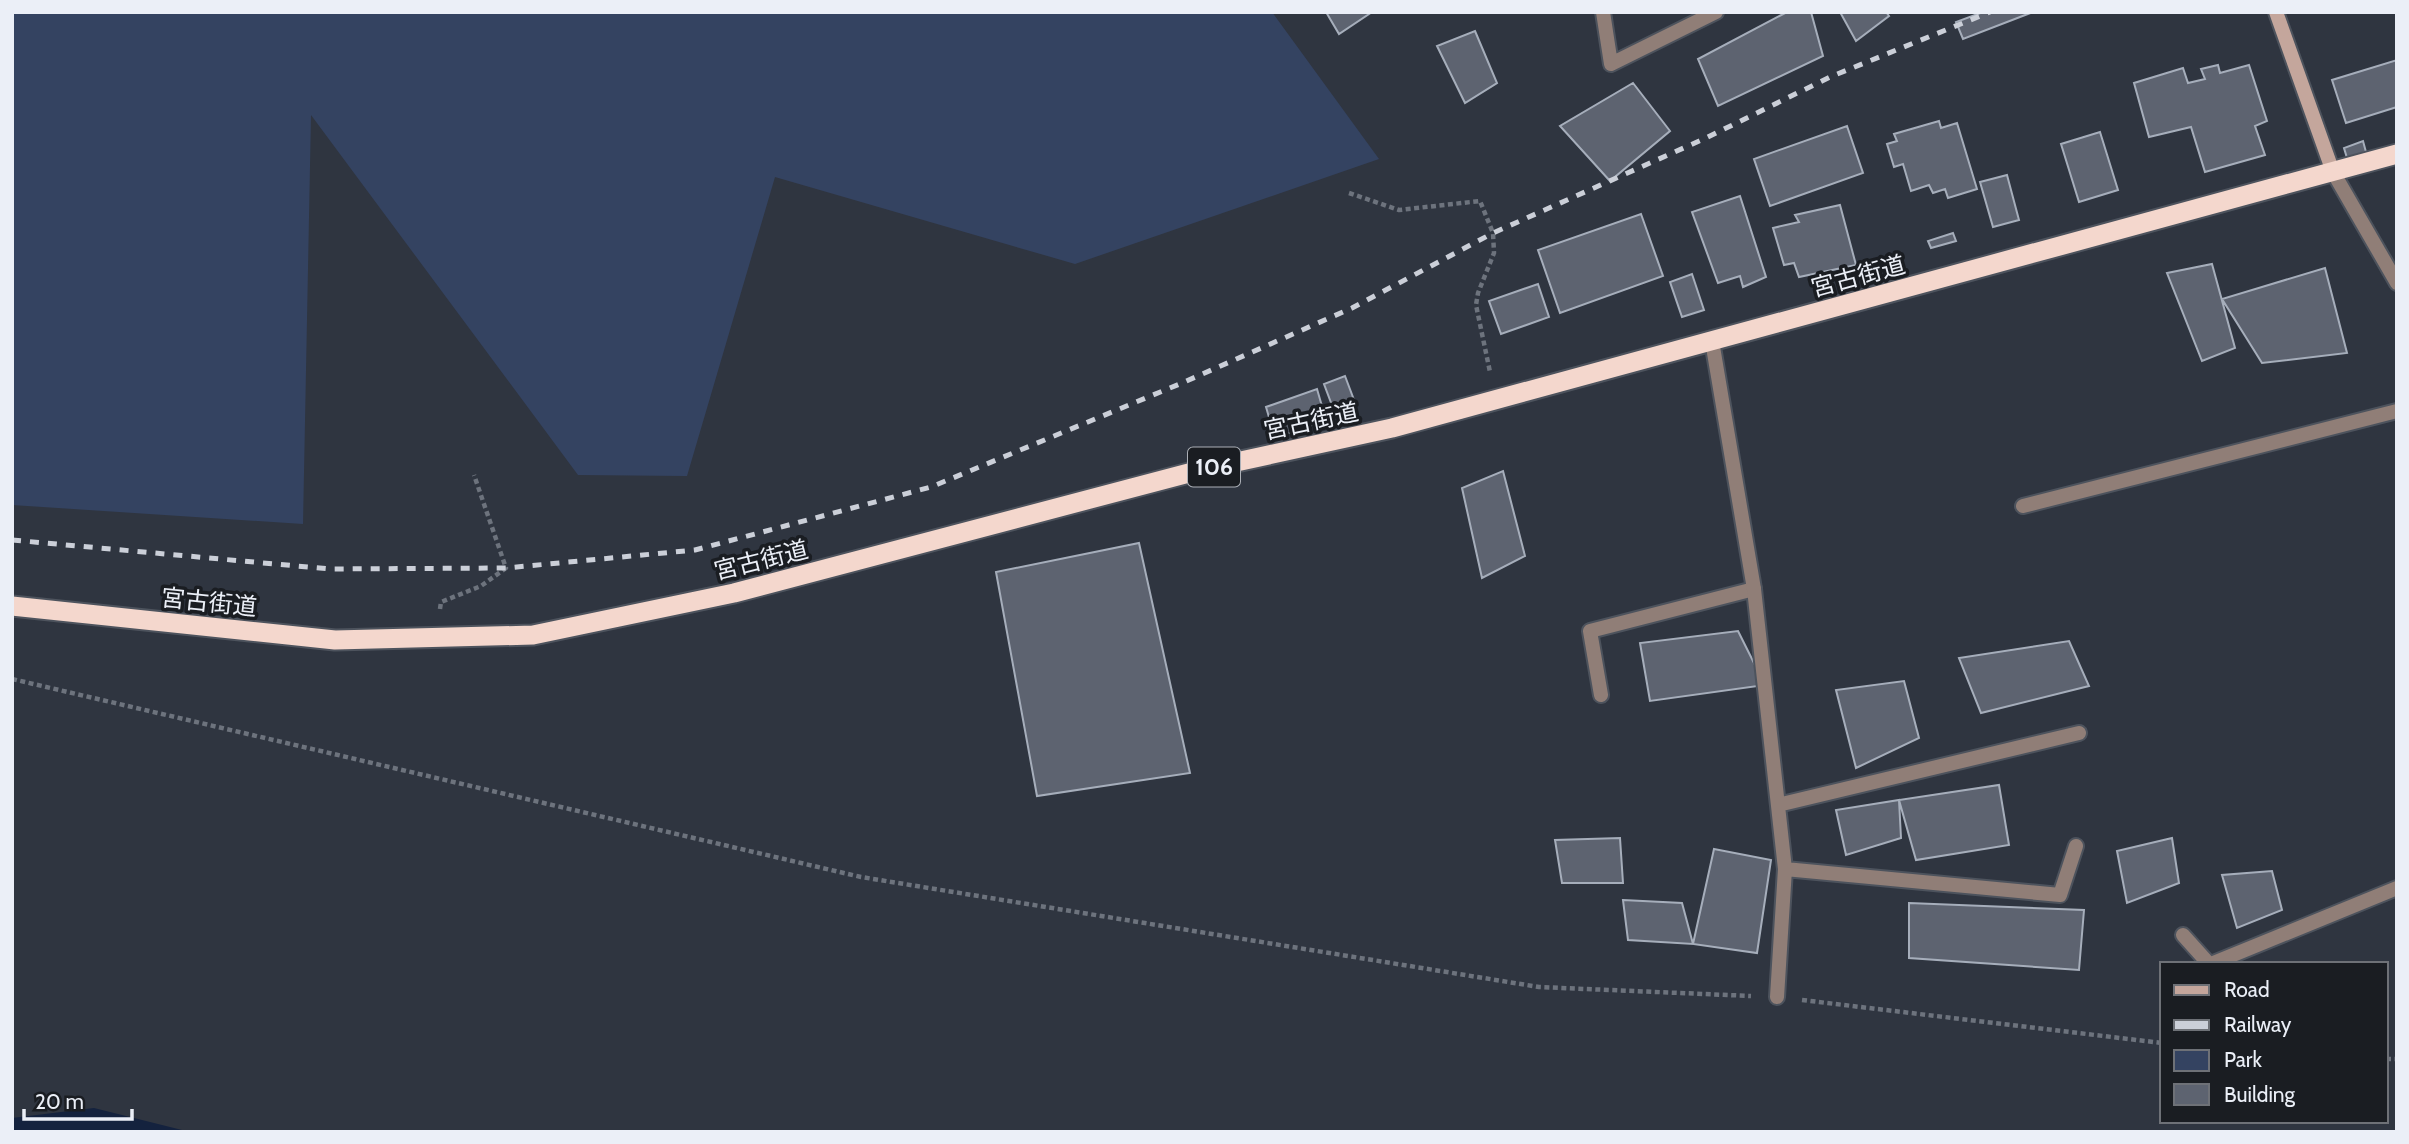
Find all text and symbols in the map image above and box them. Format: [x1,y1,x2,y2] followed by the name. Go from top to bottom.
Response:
[1808,250,1908,302] street label: 宮古街道
[1261,397,1361,445] street label: 宮古街道
[1188,447,1240,486] road number: 106
[711,534,811,586] street label: 宮古街道
[160,583,258,621] street label: 宮古街道
[2160,962,2388,1123] legend
[2224,977,2270,1002] text: Road
[2224,1012,2292,1037] text: Railway
[2224,1047,2262,1072] text: Park
[24,1078,133,1122] scale bar
[2224,1082,2296,1107] text: Building
[35,1089,84,1114] text: 20 m

